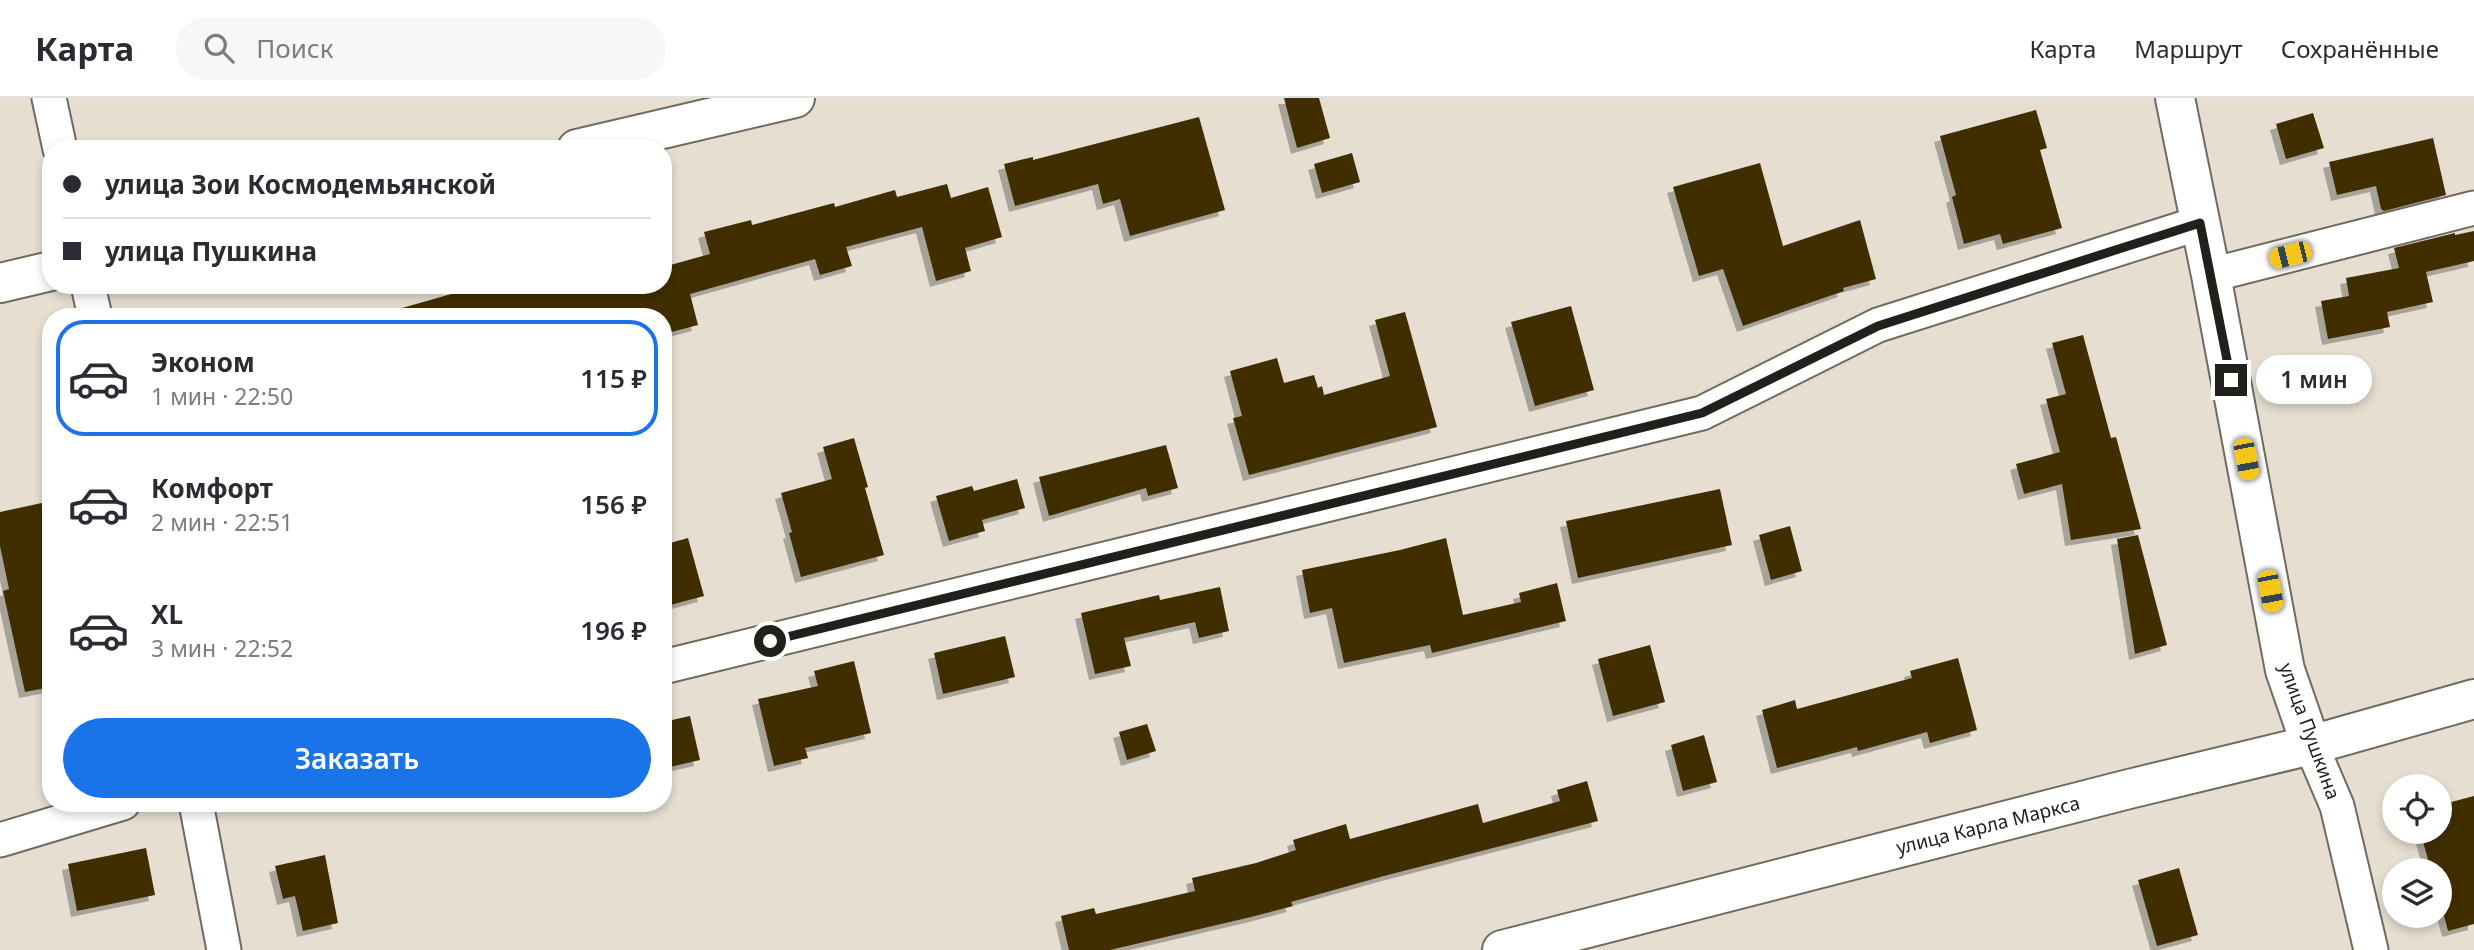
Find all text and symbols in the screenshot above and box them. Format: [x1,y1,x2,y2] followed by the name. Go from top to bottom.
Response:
[176,17,666,80] search box
[35,26,134,71] text: Карта
[200,29,238,67] icon: search
[256,30,333,66] text: Поиск
[2029,32,2096,65] text: Карта
[2134,32,2243,65] text: Маршрут
[2281,32,2439,65] text: Сохранённые
[105,166,496,202] text: улица Зои Космодемьянской
[105,233,317,269] text: улица Пушкина
[2268,240,2313,270] car
[151,344,255,380] text: Эконом
[67,347,130,410] icon: car
[2256,356,2371,404] callout: 1 мин
[580,360,647,396] text: 115 ₽
[2280,363,2348,395] text: 1 мин
[2215,364,2247,396] route end
[151,380,293,412] text: 1 мин · 22:50
[2232,436,2261,482] car
[151,470,273,506] text: Комфорт
[67,473,130,536] icon: car
[580,486,647,522] text: 156 ₽
[151,506,293,538] text: 2 мин · 22:51
[2256,568,2285,614] car
[151,596,183,632] text: XL
[67,599,130,662] icon: car
[580,612,647,648] text: 196 ₽
[754,625,786,657] route start
[151,632,293,664] text: 3 мин · 22:52
[2273,659,2347,803] street label: улица Пушкина
[63,718,651,798] button: Заказать
[2382,774,2452,928] map controls
[2382,774,2452,844] button: locate
[1894,790,2082,860] street label: улица Карла Маркса
[2382,858,2452,928] button: layers

